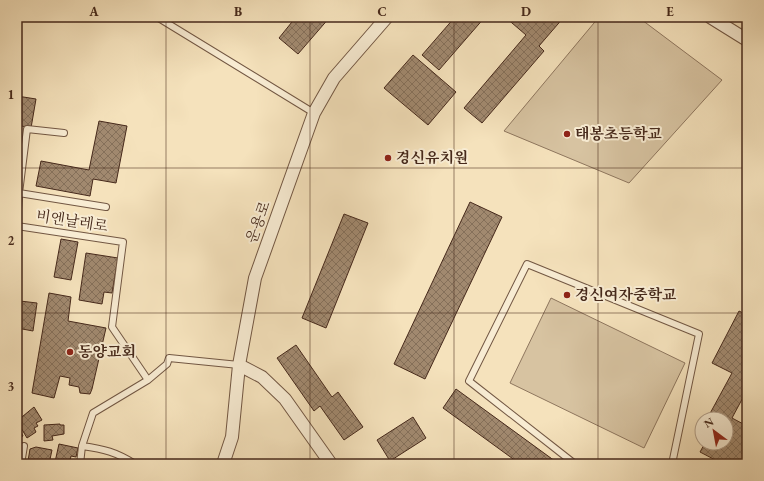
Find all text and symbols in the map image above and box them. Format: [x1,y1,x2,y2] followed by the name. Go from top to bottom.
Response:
[88,3,99,20] text: A
[234,3,242,20] text: B
[377,3,387,20] text: C
[521,3,531,20] text: D
[666,3,674,20] text: E
[8,86,15,103] text: 1
[575,124,662,143] place label: 태봉초등학교
[562,129,572,139] marker: 태봉초등학교
[396,148,468,167] place label: 경신유치원
[383,153,393,163] marker: 경신유치원
[241,198,274,246] street label: 운용로
[35,205,110,236] street label: 비엔날레로
[8,232,15,249] text: 2
[575,285,677,304] place label: 경신여자중학교
[562,290,572,300] marker: 경신여자중학교
[78,342,136,361] place label: 동양교회
[65,347,75,357] marker: 동양교회
[8,378,15,395] text: 3
[694,411,734,451] north arrow
[701,414,716,431] text: N

